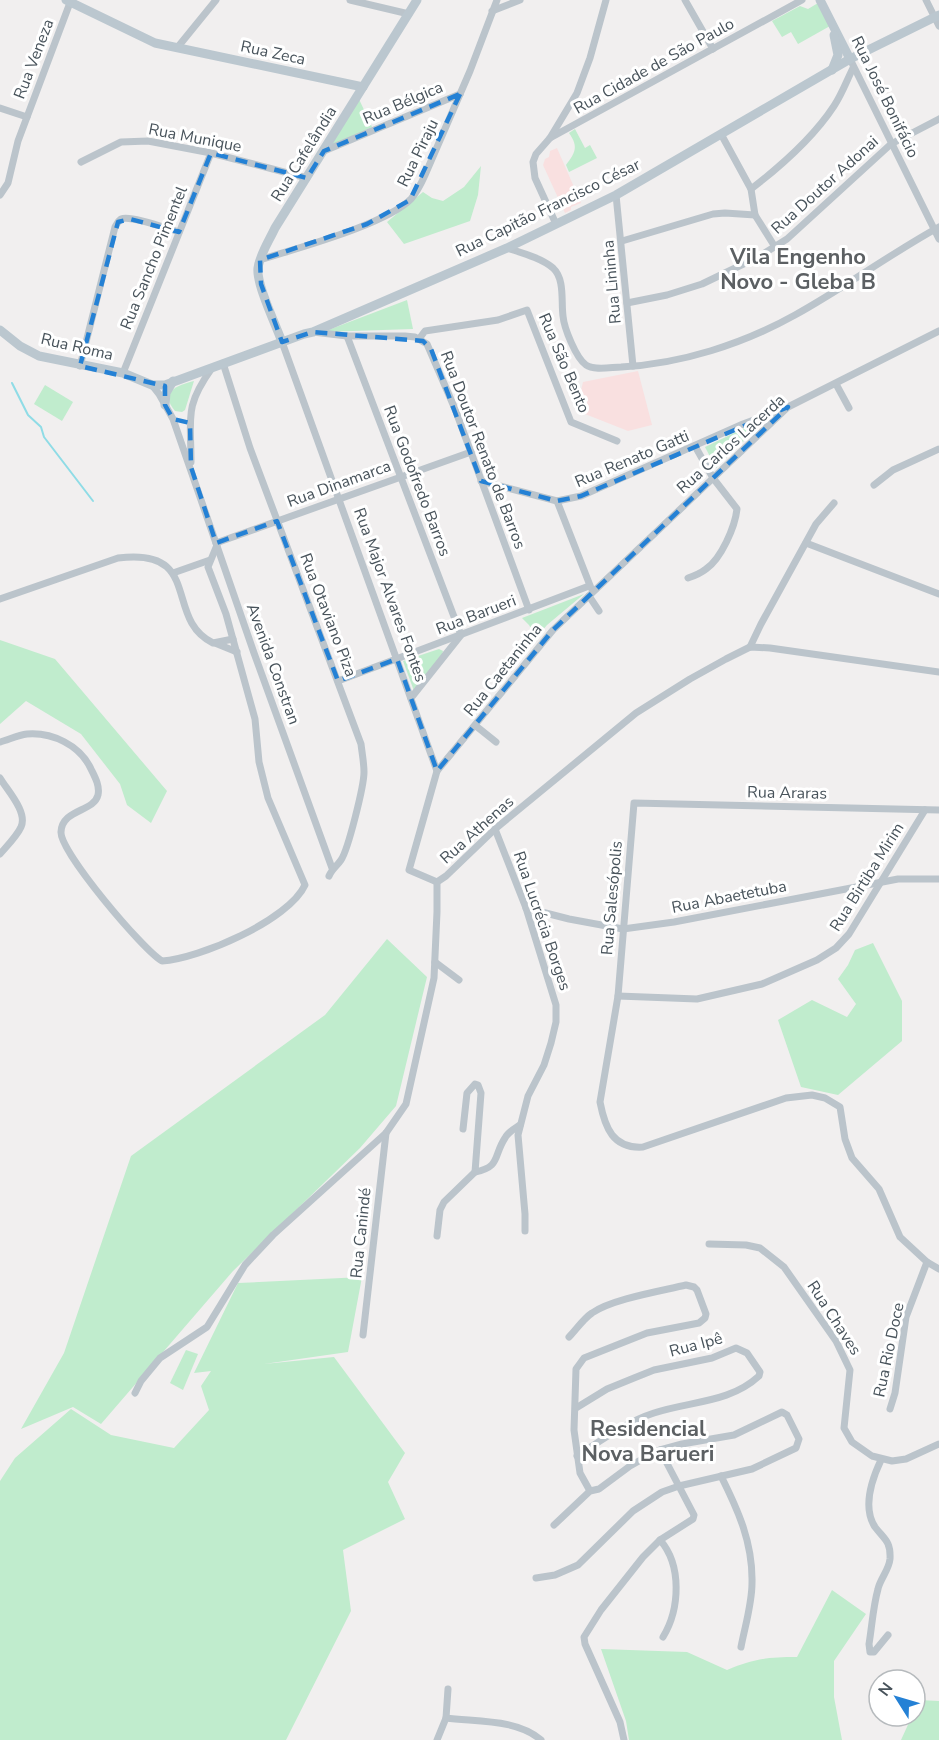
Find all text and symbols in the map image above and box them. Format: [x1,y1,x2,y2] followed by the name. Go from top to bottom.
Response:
[570,13,738,119] street label: Rua Cidade de São Paulo
[9,16,59,102] street label: Rua Veneza
[846,32,924,162] street label: Rua José Bonifácio
[239,35,307,71] street label: Rua Zeca
[360,76,446,130] street label: Rua Bélgica
[266,102,342,206] street label: Rua Cafelândia
[392,115,444,191] street label: Rua Piraju
[146,118,244,158] street label: Rua Munique
[767,131,883,239] street label: Rua Doutor Adonai
[452,154,644,262] street label: Rua Capitão Francisco César
[115,183,193,333] street label: Rua Sancho Pimentel
[597,239,627,325] street label: Rua Lininha
[720,242,876,297] district label: Vila Engenho Novo - Gleba B
[533,310,595,416] street label: Rua São Bento
[39,328,115,366] street label: Rua Roma
[435,348,531,552] street label: Rua Doutor Renato de Barros
[672,389,790,499] street label: Rua Carlos Lacerda
[378,402,456,560] street label: Rua Godofredo Barros
[571,425,693,493] street label: Rua Renato Gatti
[284,455,394,513] street label: Rua Dinamarca
[348,505,432,685] street label: Rua Major Alvares Fontes
[294,550,362,680] street label: Rua Otaviano Piza
[433,590,519,640] street label: Rua Barueri
[241,600,305,728] street label: Avenida Constran
[459,619,547,721] street label: Rua Caetaninha
[747,781,827,805] street label: Rua Araras
[435,791,519,869] street label: Rua Athenas
[825,818,909,936] street label: Rua Birtiba Mirim
[596,840,628,956] street label: Rua Salesópolis
[508,848,576,994] street label: Rua Lucrécia Borges
[670,875,788,919] street label: Rua Abaetetuba
[345,1187,377,1279] street label: Rua Canindé
[802,1276,866,1360] street label: Rua Chaves
[868,1301,910,1399] street label: Rua Rio Doce
[667,1327,725,1363] street label: Rua Ipê
[582,1414,714,1469] district label: Residencial Nova Barueri
[867,1668,927,1728] north arrow
[873,1678,898,1701] text: N

